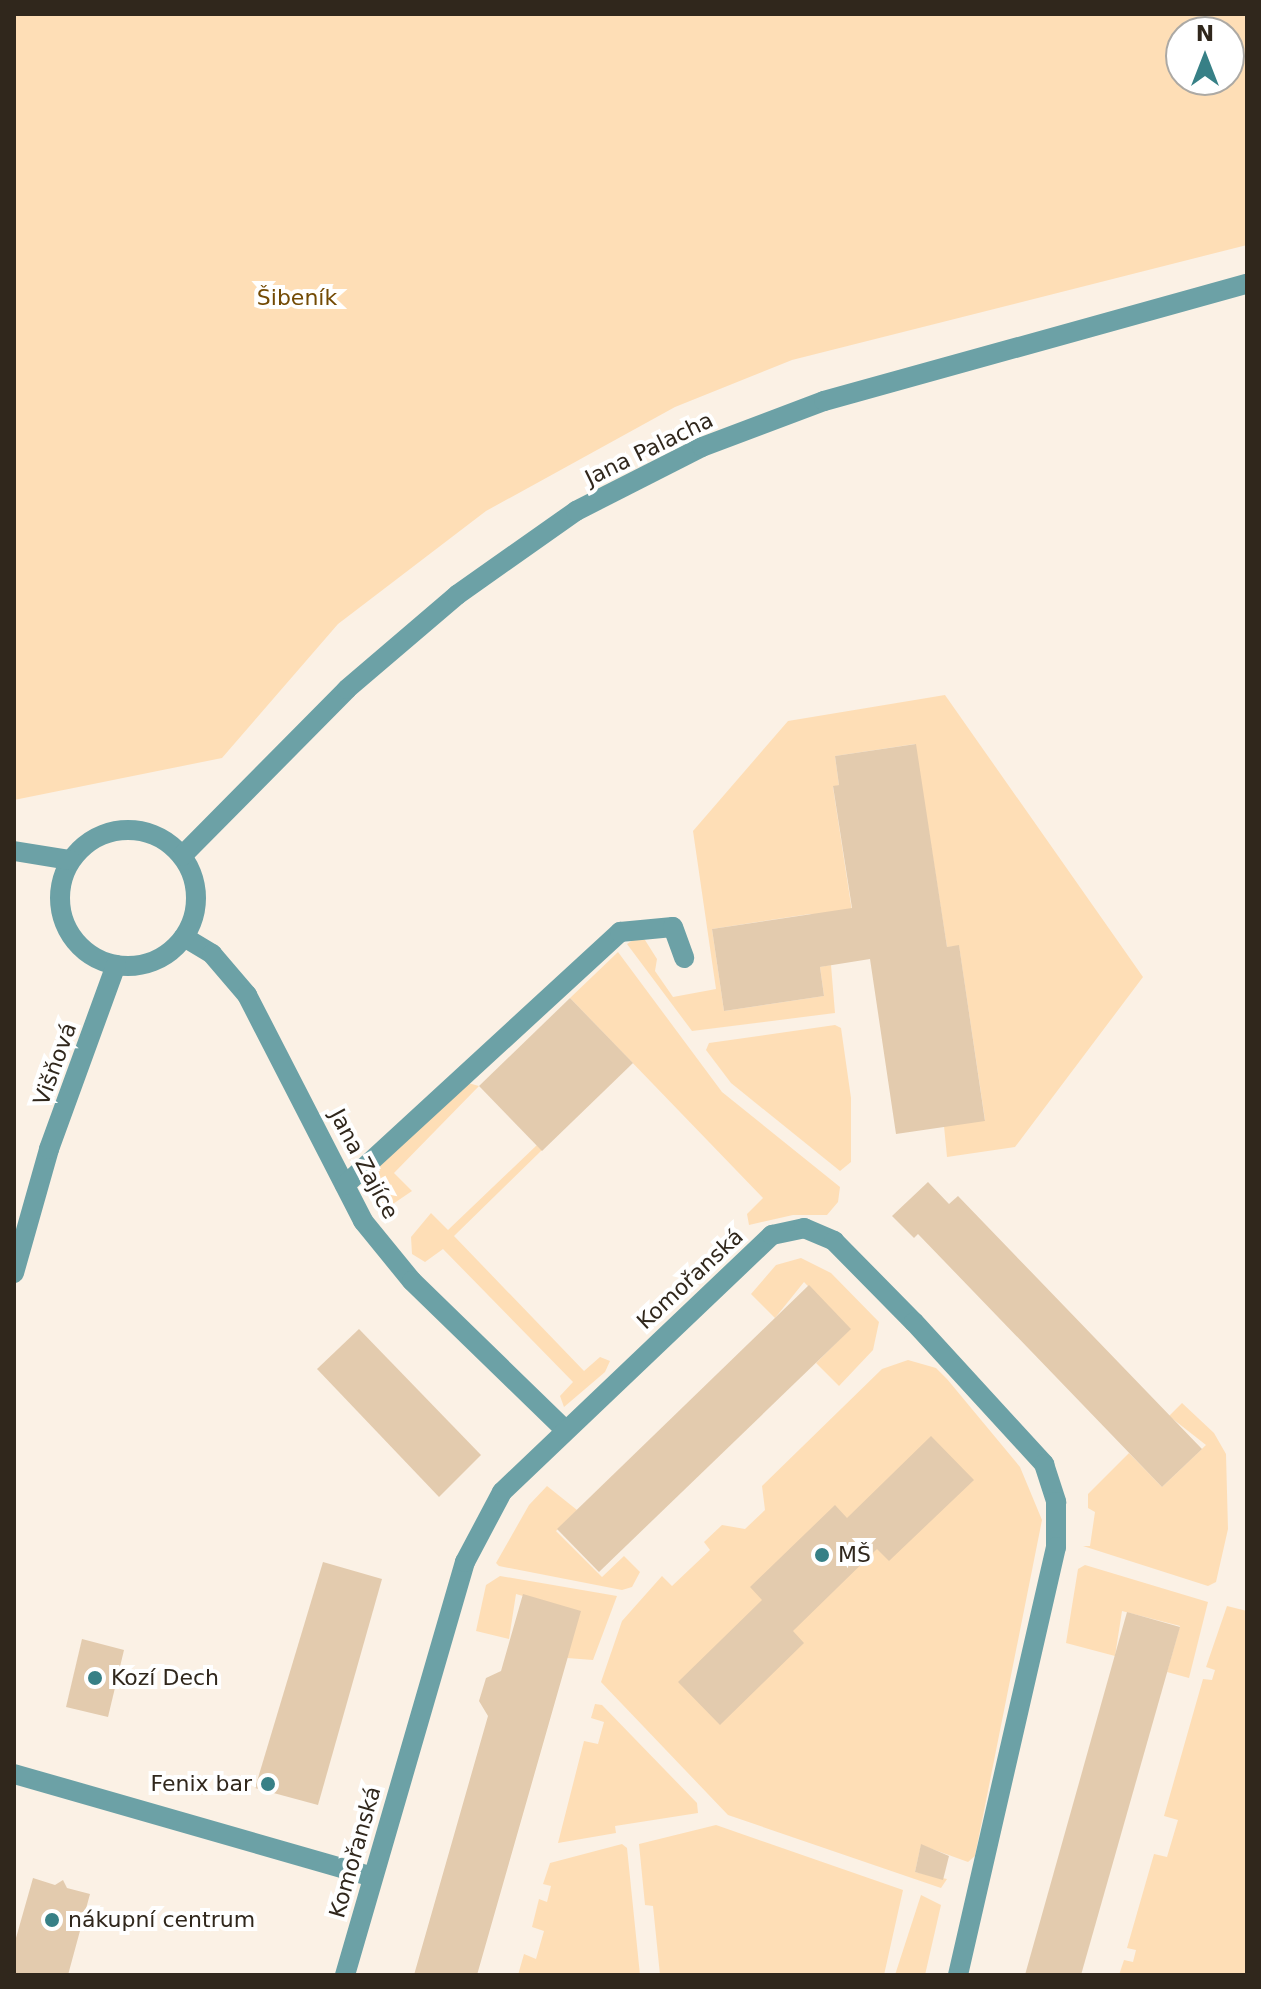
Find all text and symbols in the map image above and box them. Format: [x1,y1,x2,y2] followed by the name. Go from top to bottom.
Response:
[1165,16,1245,96] north arrow
[1196,21,1214,46] text: N
[257,285,337,311] park label: Šibeník
[581,407,717,491] street label: Jana Palacha
[28,1019,82,1109] street label: Višňová
[324,1104,404,1224] street label: Jana Zajíce
[631,1223,749,1335] street label: Komořanská
[838,1542,871,1568] place label: MŠ
[813,1546,831,1564] marker: MŠ
[111,1665,219,1691] place label: Kozí Dech
[86,1669,104,1687] marker: Kozí Dech
[150,1771,252,1797] place label: Fenix bar
[259,1775,277,1793] marker: Fenix bar
[324,1783,386,1921] street label: Komořanská
[68,1907,255,1933] place label: nákupní centrum
[43,1911,61,1929] marker: nákupní centrum

